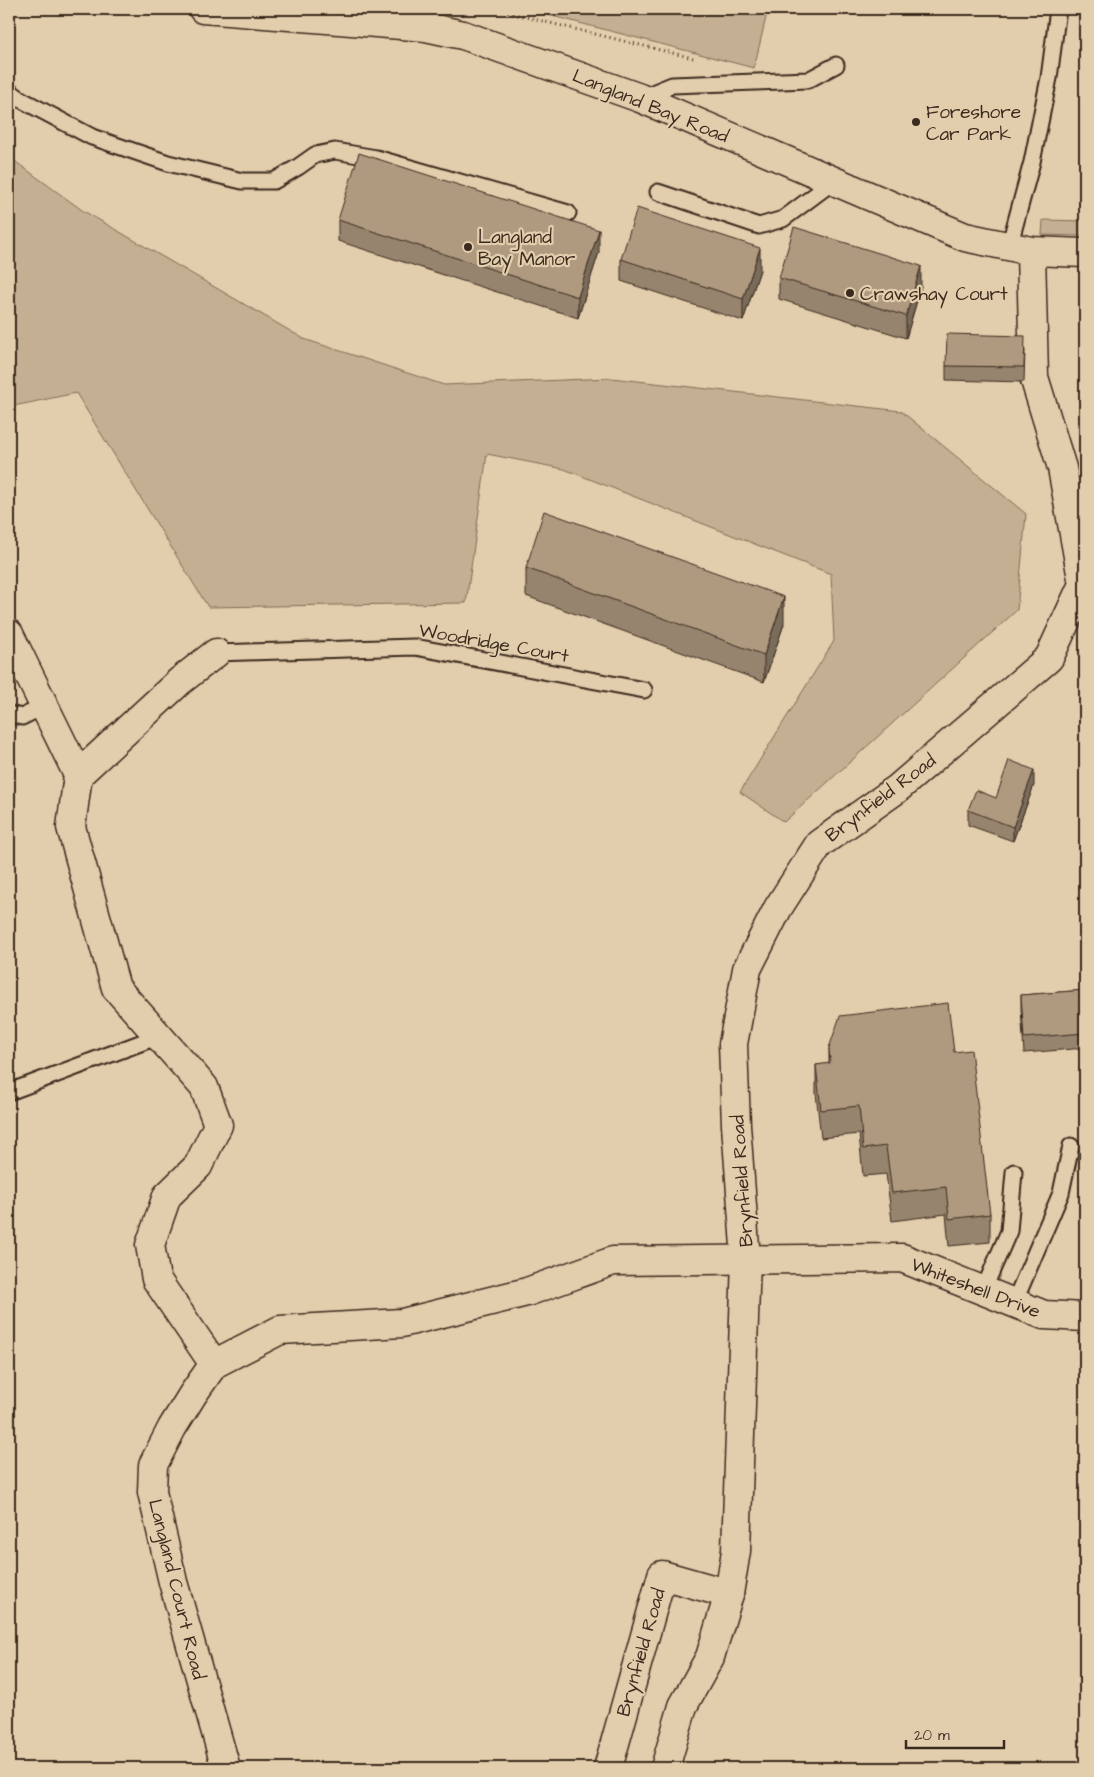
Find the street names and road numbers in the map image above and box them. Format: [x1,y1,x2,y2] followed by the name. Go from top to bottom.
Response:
[568,63,733,151] street label: Langland Bay Road
[417,617,571,671] street label: Woodridge Court
[820,747,943,850] street label: Brynfield Road
[724,1114,762,1248] street label: Brynfield Road
[907,1251,1044,1326] street label: Whiteshell Drive
[140,1496,212,1683] street label: Langland Court Road
[610,1585,674,1720] street label: Brynfield Road

